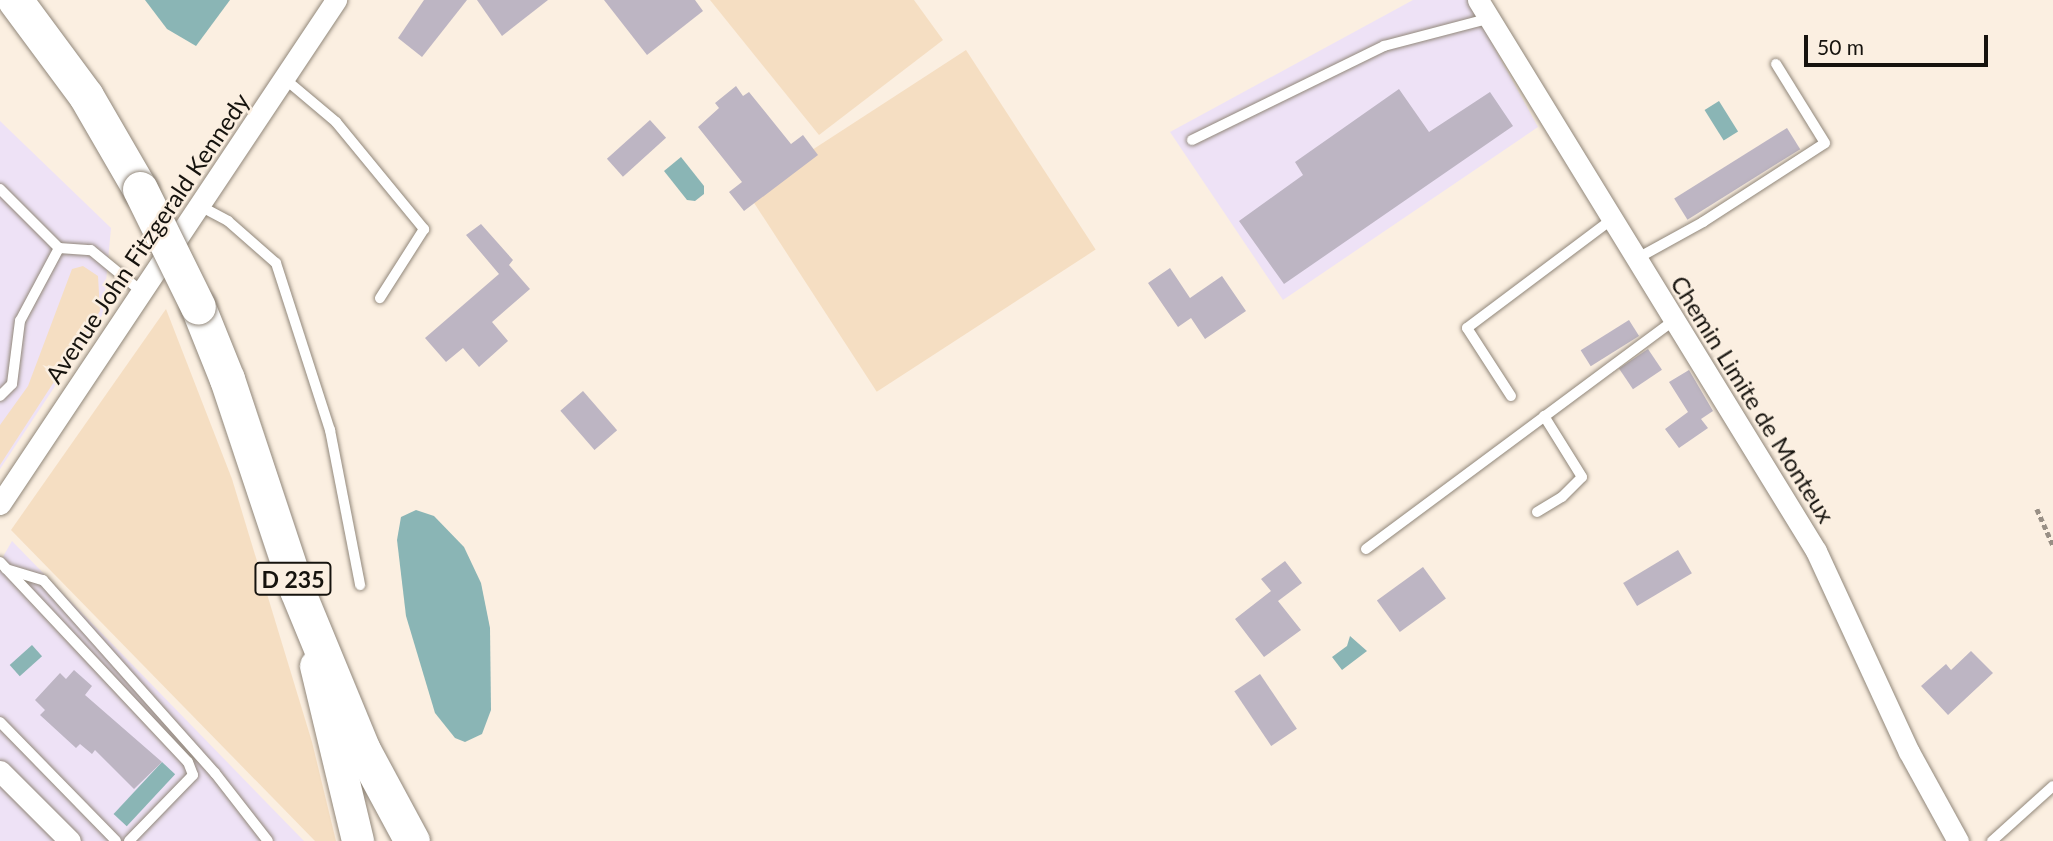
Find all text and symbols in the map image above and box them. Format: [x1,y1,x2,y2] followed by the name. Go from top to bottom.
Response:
[1808,21,1992,65] scale bar
[1817,34,1864,59] text: 50 m
[39,87,255,389] street label: Avenue John Fitzgerald Kennedy
[1665,270,1841,528] street label: Chemin Limite de Monteux
[253,559,333,598] road number: D 235

